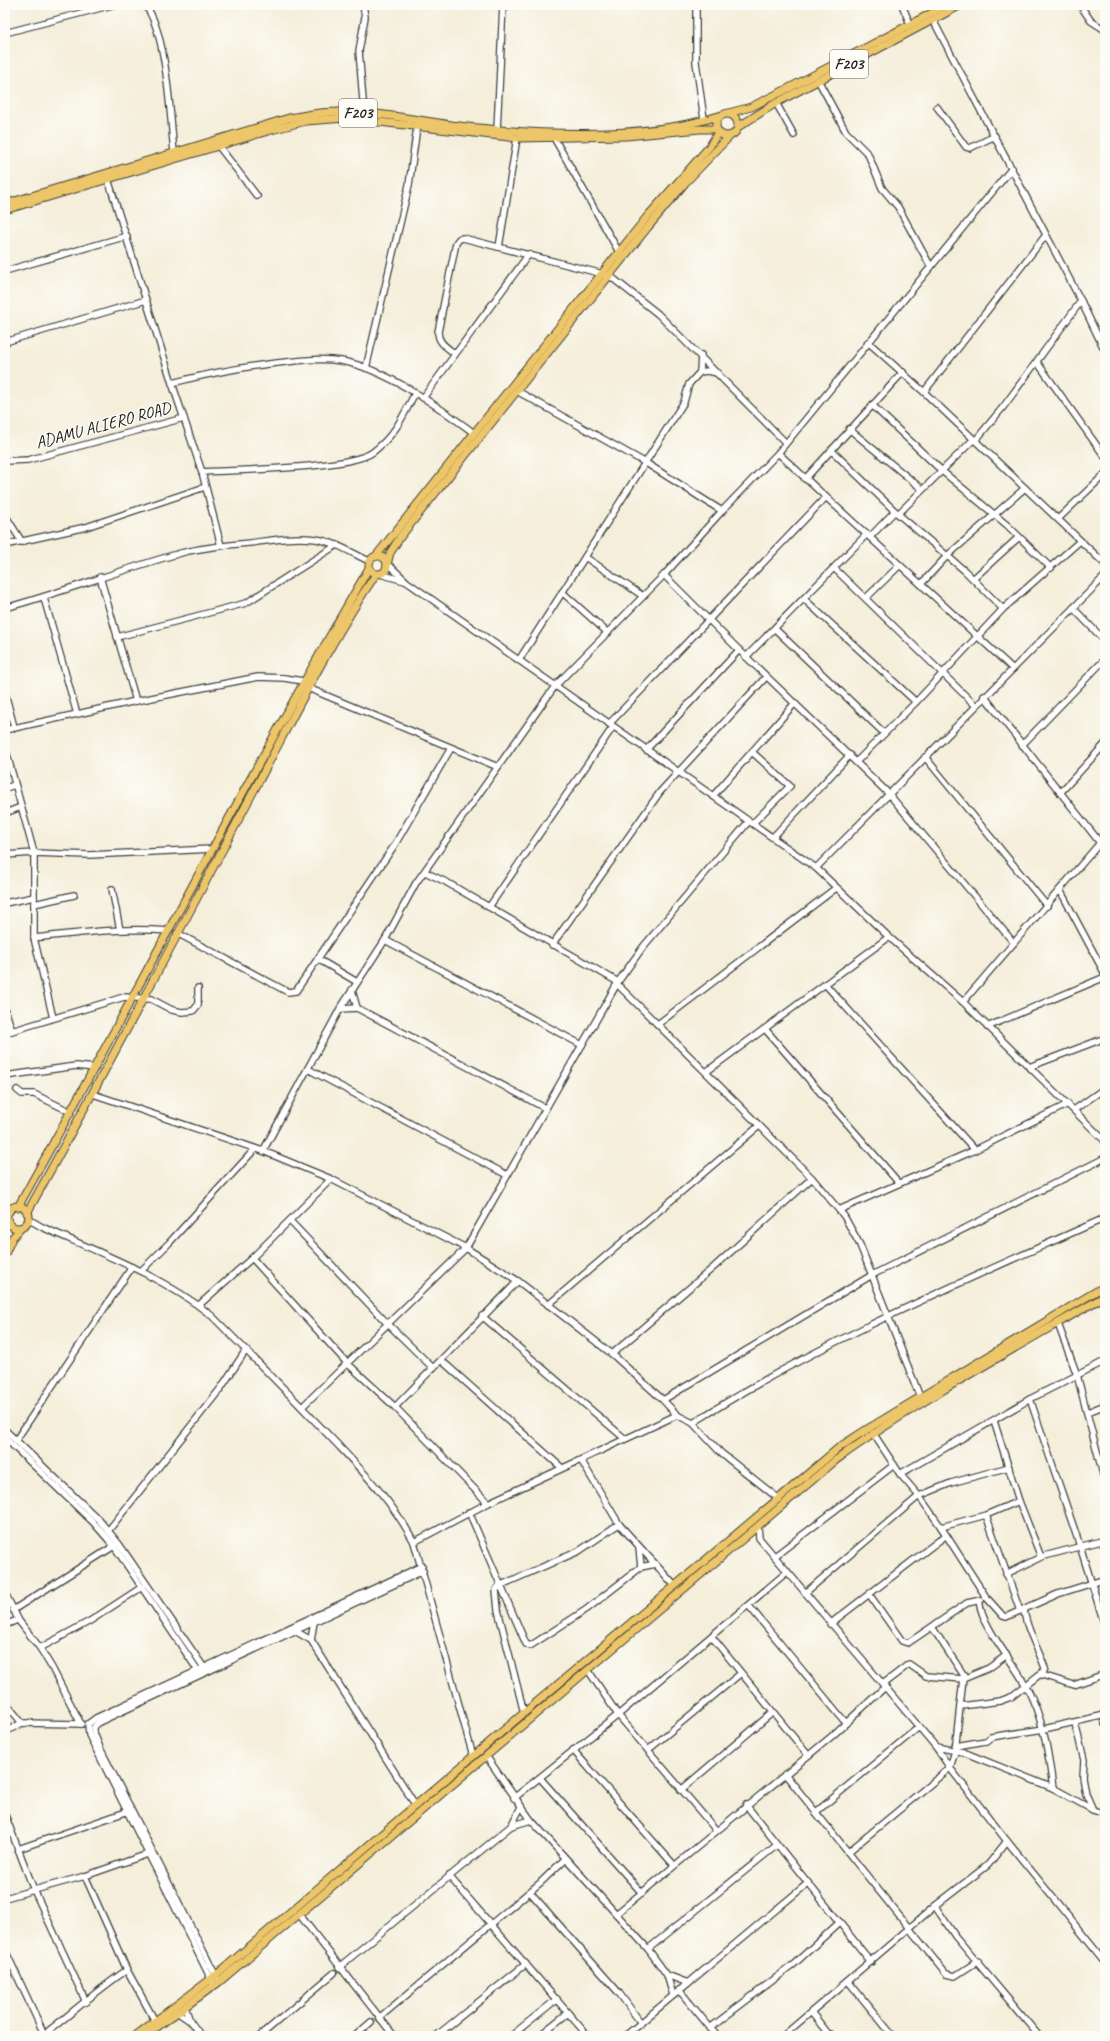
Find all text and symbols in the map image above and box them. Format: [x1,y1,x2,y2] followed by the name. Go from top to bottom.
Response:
[830,50,868,78] road number: F203
[339,99,377,127] road number: F203
[33,396,175,453] street label: ADAMU ALIERO ROAD

